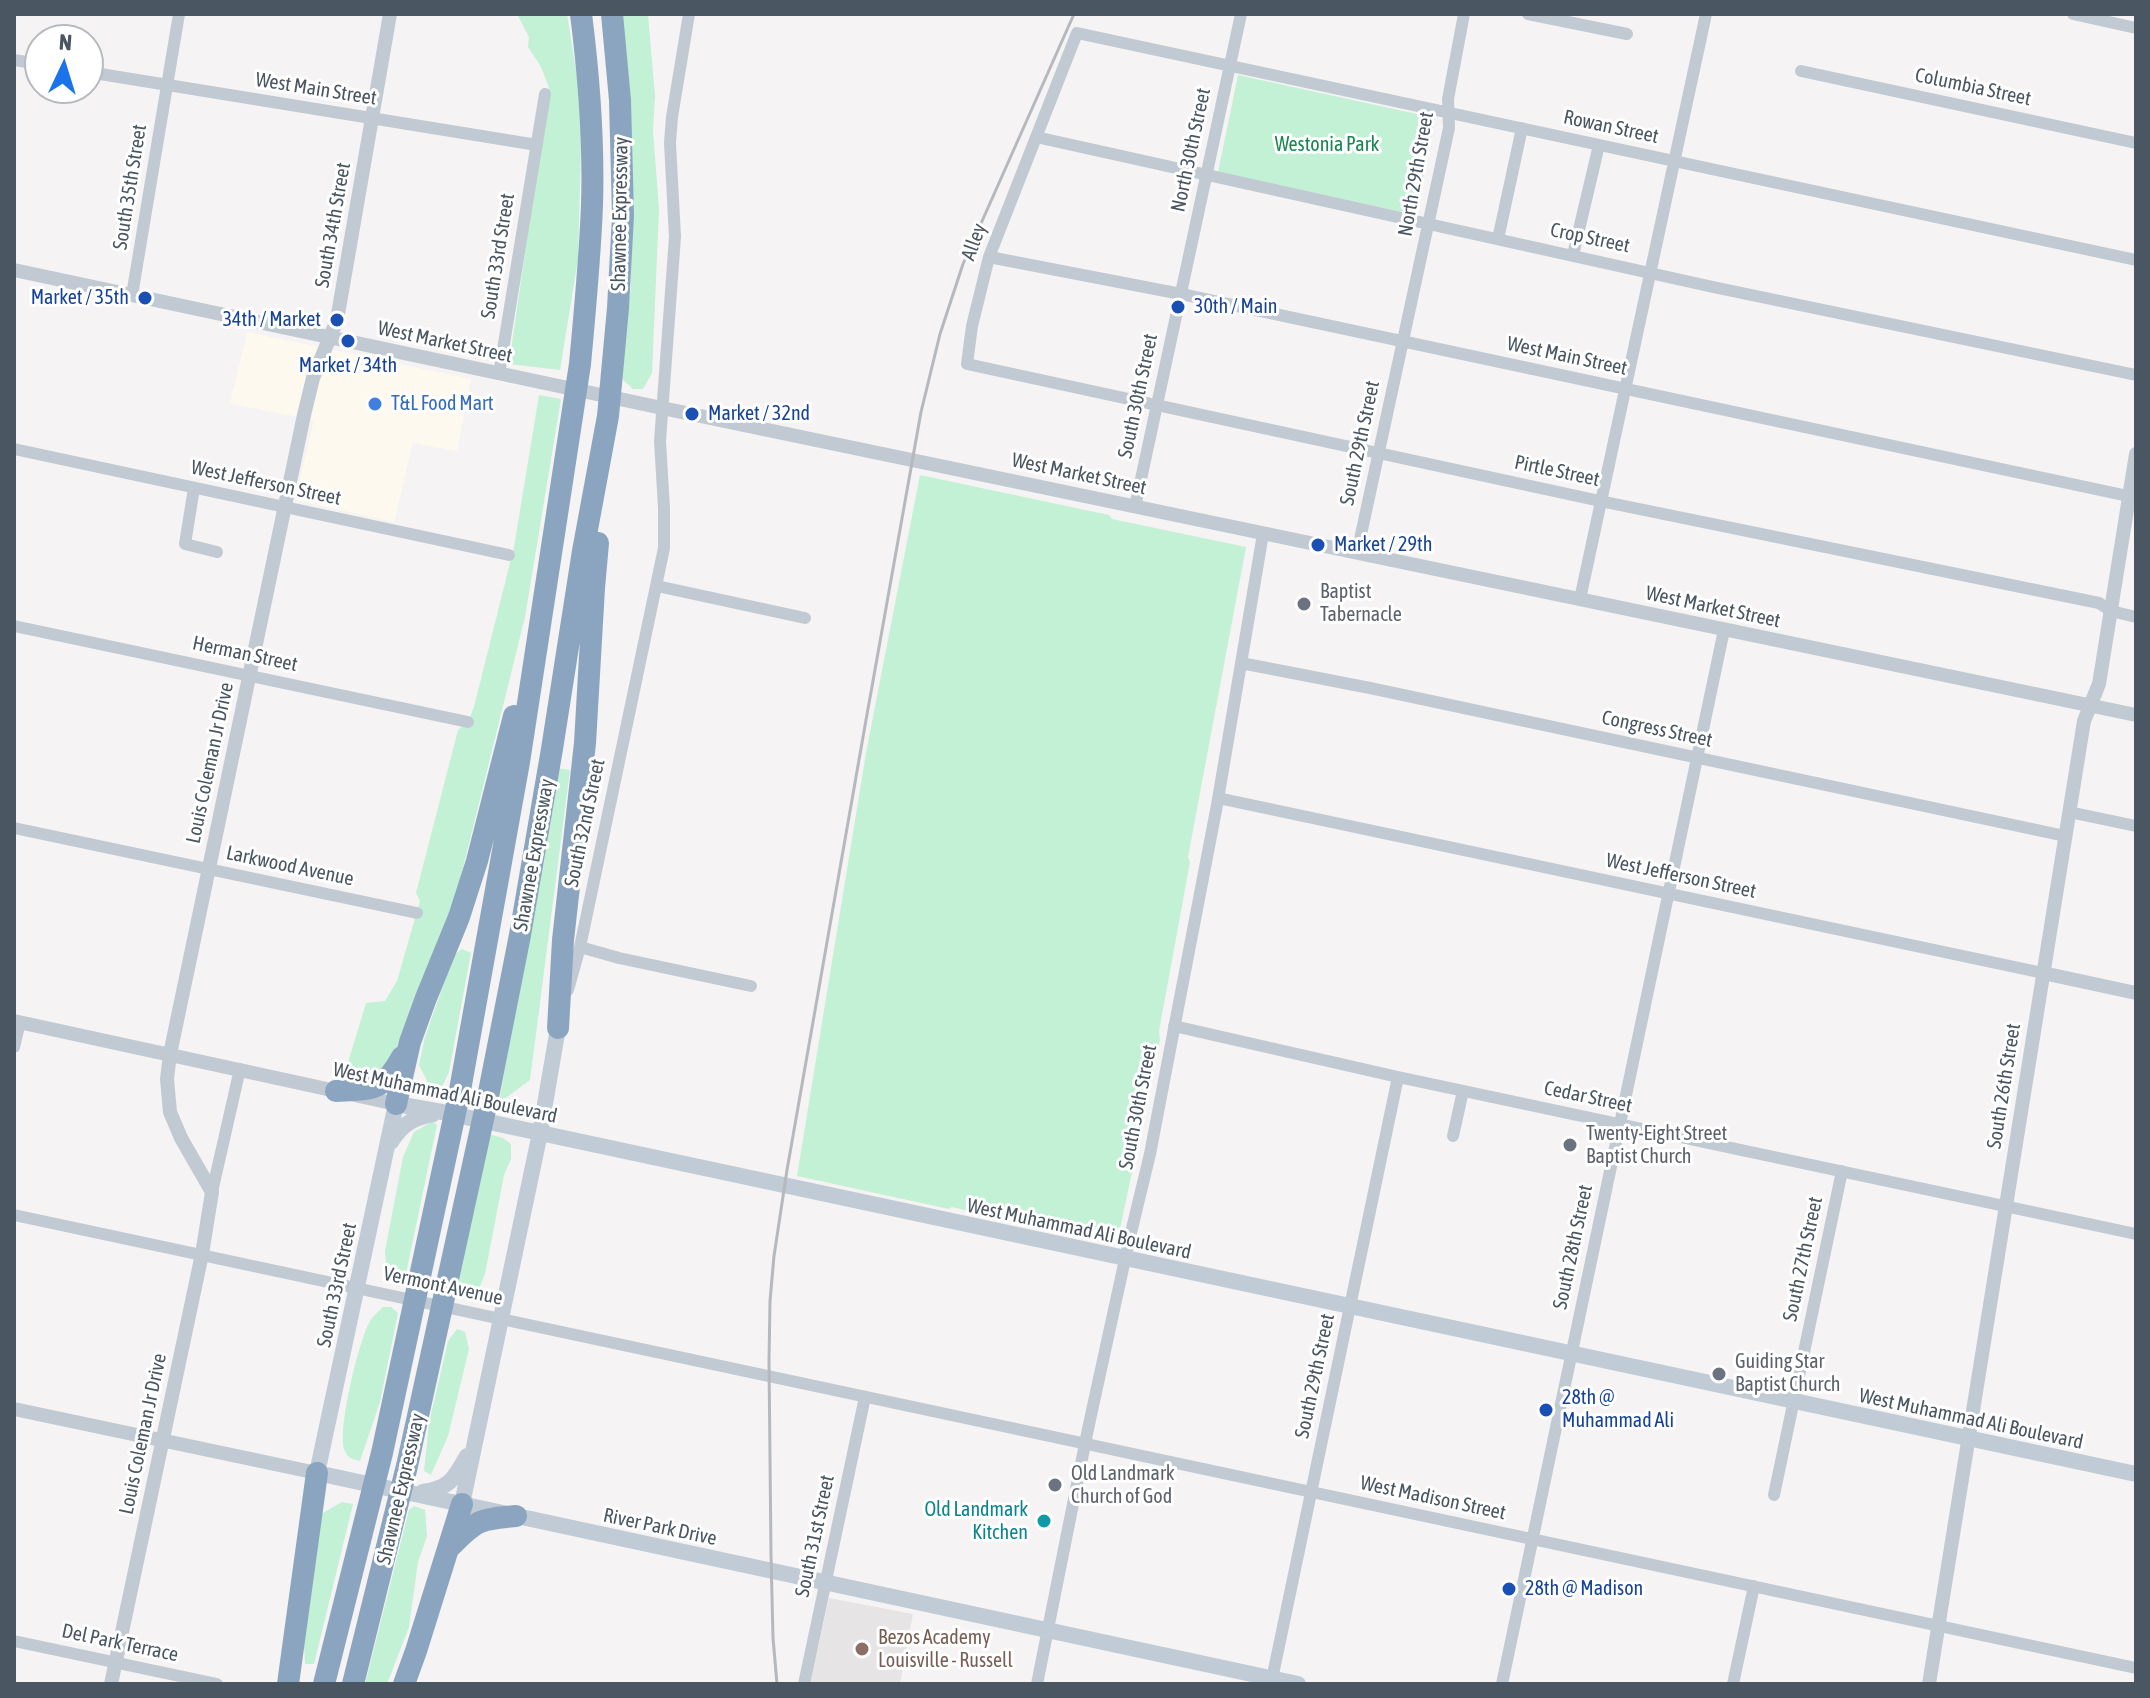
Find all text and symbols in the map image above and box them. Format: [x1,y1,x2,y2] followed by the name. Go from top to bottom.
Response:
[24,24,104,104] north arrow
[58,29,73,55] text: N
[1913,63,2033,111] street label: Columbia Street
[254,68,378,110] street label: West Main Street
[1166,86,1216,214] street label: North 30th Street
[1561,105,1661,149] street label: Rowan Street
[1393,110,1439,238] street label: North 29th Street
[108,123,152,251] street label: South 35th Street
[1275,133,1379,157] park label: Westonia Park
[607,137,633,291] street label: Shawnee Expressway
[310,161,356,289] street label: South 34th Street
[476,192,520,320] street label: South 33rd Street
[1548,218,1632,258] street label: Crop Street
[956,220,992,264] street label: Alley
[31,286,129,310] place label: Market / 35th
[136,289,154,307] marker: Market / 35th
[1194,295,1277,319] place label: 30th / Main
[1169,298,1187,316] marker: 30th / Main
[223,308,321,332] place label: 34th / Market
[328,311,346,329] marker: 34th / Market
[376,316,514,368] street label: West Market Street
[339,332,357,350] marker: Market / 34th
[1113,332,1163,460] street label: South 30th Street
[1505,332,1629,380] street label: West Main Street
[299,354,397,378] place label: Market / 34th
[1335,379,1385,507] street label: South 29th Street
[391,392,493,416] place label: T&L Food Mart
[366,395,384,413] marker: T&L Food Mart
[708,402,810,426] place label: Market / 32nd
[683,405,701,423] marker: Market / 32nd
[1010,448,1148,500] street label: West Market Street
[1512,450,1602,492] street label: Pirtle Street
[189,455,343,511] street label: West Jefferson Street
[1334,533,1432,557] place label: Market / 29th
[1309,536,1327,554] marker: Market / 29th
[1320,580,1402,627] place label: Baptist Tabernacle
[1644,581,1782,633] street label: West Market Street
[1295,595,1313,613] marker: Baptist Tabernacle
[190,631,300,677] street label: Herman Street
[181,680,239,846] street label: Louis Coleman Jr Drive
[1600,706,1714,752] street label: Congress Street
[560,757,610,889] street label: South 32nd Street
[509,777,559,933] street label: Shawnee Expressway
[224,841,356,891] street label: Larkwood Avenue
[1604,848,1758,904] street label: West Jefferson Street
[1982,1022,2026,1150] street label: South 26th Street
[1114,1043,1162,1171] street label: South 30th Street
[331,1057,559,1129] street label: West Muhammad Ali Boulevard
[1542,1076,1634,1118] street label: Cedar Street
[1586,1122,1727,1169] place label: Twenty-Eight Street Baptist Church
[1561,1136,1579,1154] marker: Twenty-Eight Street Baptist Church
[1548,1183,1598,1311] street label: South 28th Street
[965,1193,1193,1265] street label: West Muhammad Ali Boulevard
[1778,1195,1828,1323] street label: South 27th Street
[312,1221,362,1349] street label: South 33rd Street
[381,1262,505,1310] street label: Vermont Avenue
[1290,1312,1340,1440] street label: South 29th Street
[1735,1350,1841,1397] place label: Guiding Star Baptist Church
[114,1351,172,1517] street label: Louis Coleman Jr Drive
[1710,1365,1728,1383] marker: Guiding Star Baptist Church
[1857,1383,2085,1455] street label: West Muhammad Ali Boulevard
[1562,1386,1674,1433] place label: 28th @ Muhammad Ali
[1537,1401,1555,1419] marker: 28th @ Muhammad Ali
[372,1411,430,1567] street label: Shawnee Expressway
[1071,1462,1175,1509] place label: Old Landmark Church of God
[1358,1471,1508,1525] street label: West Madison Street
[790,1473,840,1599] street label: South 31st Street
[1046,1476,1064,1494] marker: Old Landmark Church of God
[924,1498,1028,1545] place label: Old Landmark Kitchen
[601,1503,719,1551] street label: River Park Drive
[1035,1512,1053,1530] marker: Old Landmark Kitchen
[1525,1577,1643,1601] place label: 28th @ Madison
[1500,1580,1518,1598] marker: 28th @ Madison
[60,1619,180,1667] street label: Del Park Terrace
[878,1626,1013,1673] place label: Bezos Academy Louisville - Russell
[853,1640,871,1658] marker: Bezos Academy Louisville - Russell

